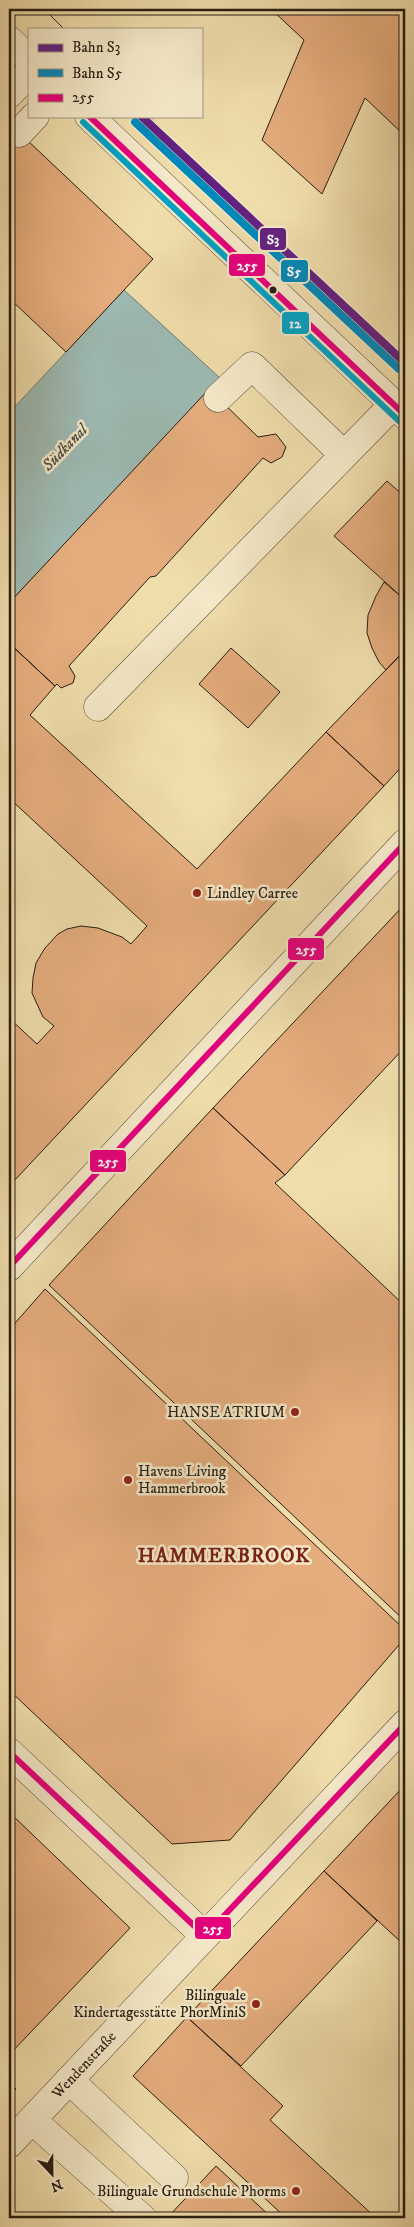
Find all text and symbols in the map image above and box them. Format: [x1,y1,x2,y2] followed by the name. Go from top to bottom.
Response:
[28,28,202,118] legend
[72,38,120,57] text: Bahn S3
[72,64,123,83] text: Bahn S5
[72,88,95,107] text: 255
[259,227,287,251] line badge: S3
[267,231,279,249] text: S3
[228,253,266,277] line badge: 255
[237,257,257,275] text: 255
[280,259,309,283] line badge: S5
[287,263,301,281] text: S5
[268,285,278,295] unlabelled marker
[281,311,310,335] line badge: 12
[289,315,302,333] text: 12
[37,419,93,476] water label: Südkanal
[207,884,298,903] place label: Lindley Carree
[191,887,203,899] marker: Lindley Carree
[287,937,325,961] line badge: 255
[296,941,316,959] text: 255
[89,1149,127,1173] line badge: 255
[98,1153,118,1171] text: 255
[167,1403,285,1422] place label: HANSE ATRIUM
[289,1406,301,1418] marker: HANSE ATRIUM
[138,1462,227,1498] place label: Havens Living Hammerbrook
[122,1474,134,1486] marker: Havens Living Hammerbrook
[138,1544,310,1569] district label: HAMMERBROOK
[194,1916,232,1940] line badge: 255
[203,1920,223,1938] text: 255
[73,1986,246,2022] place label: Bilinguale Kindertagesstätte PhorMiniS
[250,1998,262,2010] marker: Bilinguale Kindertagesstätte PhorMiniS
[47,2027,120,2103] street label: Wendenstraße
[28,2150,78,2200] north arrow
[47,2175,65,2196] text: N
[97,2182,286,2201] place label: Bilinguale Grundschule Phorms
[290,2185,302,2197] marker: Bilinguale Grundschule Phorms

